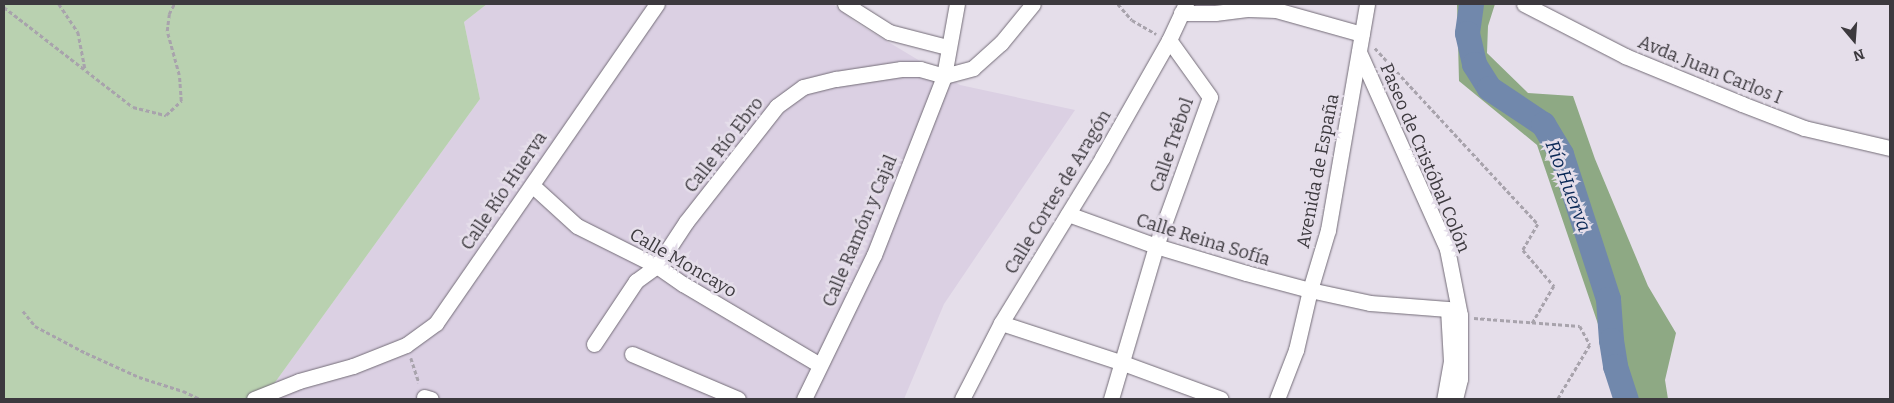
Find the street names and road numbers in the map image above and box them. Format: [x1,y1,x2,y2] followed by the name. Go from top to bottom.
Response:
[1635,31,1785,109] street label: Avda. Juan Carlos I
[1375,60,1475,256] street label: Paseo de Cristóbal Colón
[1292,92,1344,250] street label: Avenida de España
[680,93,768,197] street label: Calle Río Ebro
[1146,95,1198,195] street label: Calle Trébol
[1000,106,1116,278] street label: Calle Cortes de Aragón
[456,128,552,254] street label: Calle Río Huerva
[818,152,902,310] street label: Calle Ramón y Cajal
[1133,209,1273,271] street label: Calle Reina Sofía
[626,224,740,302] street label: Calle Moncayo

